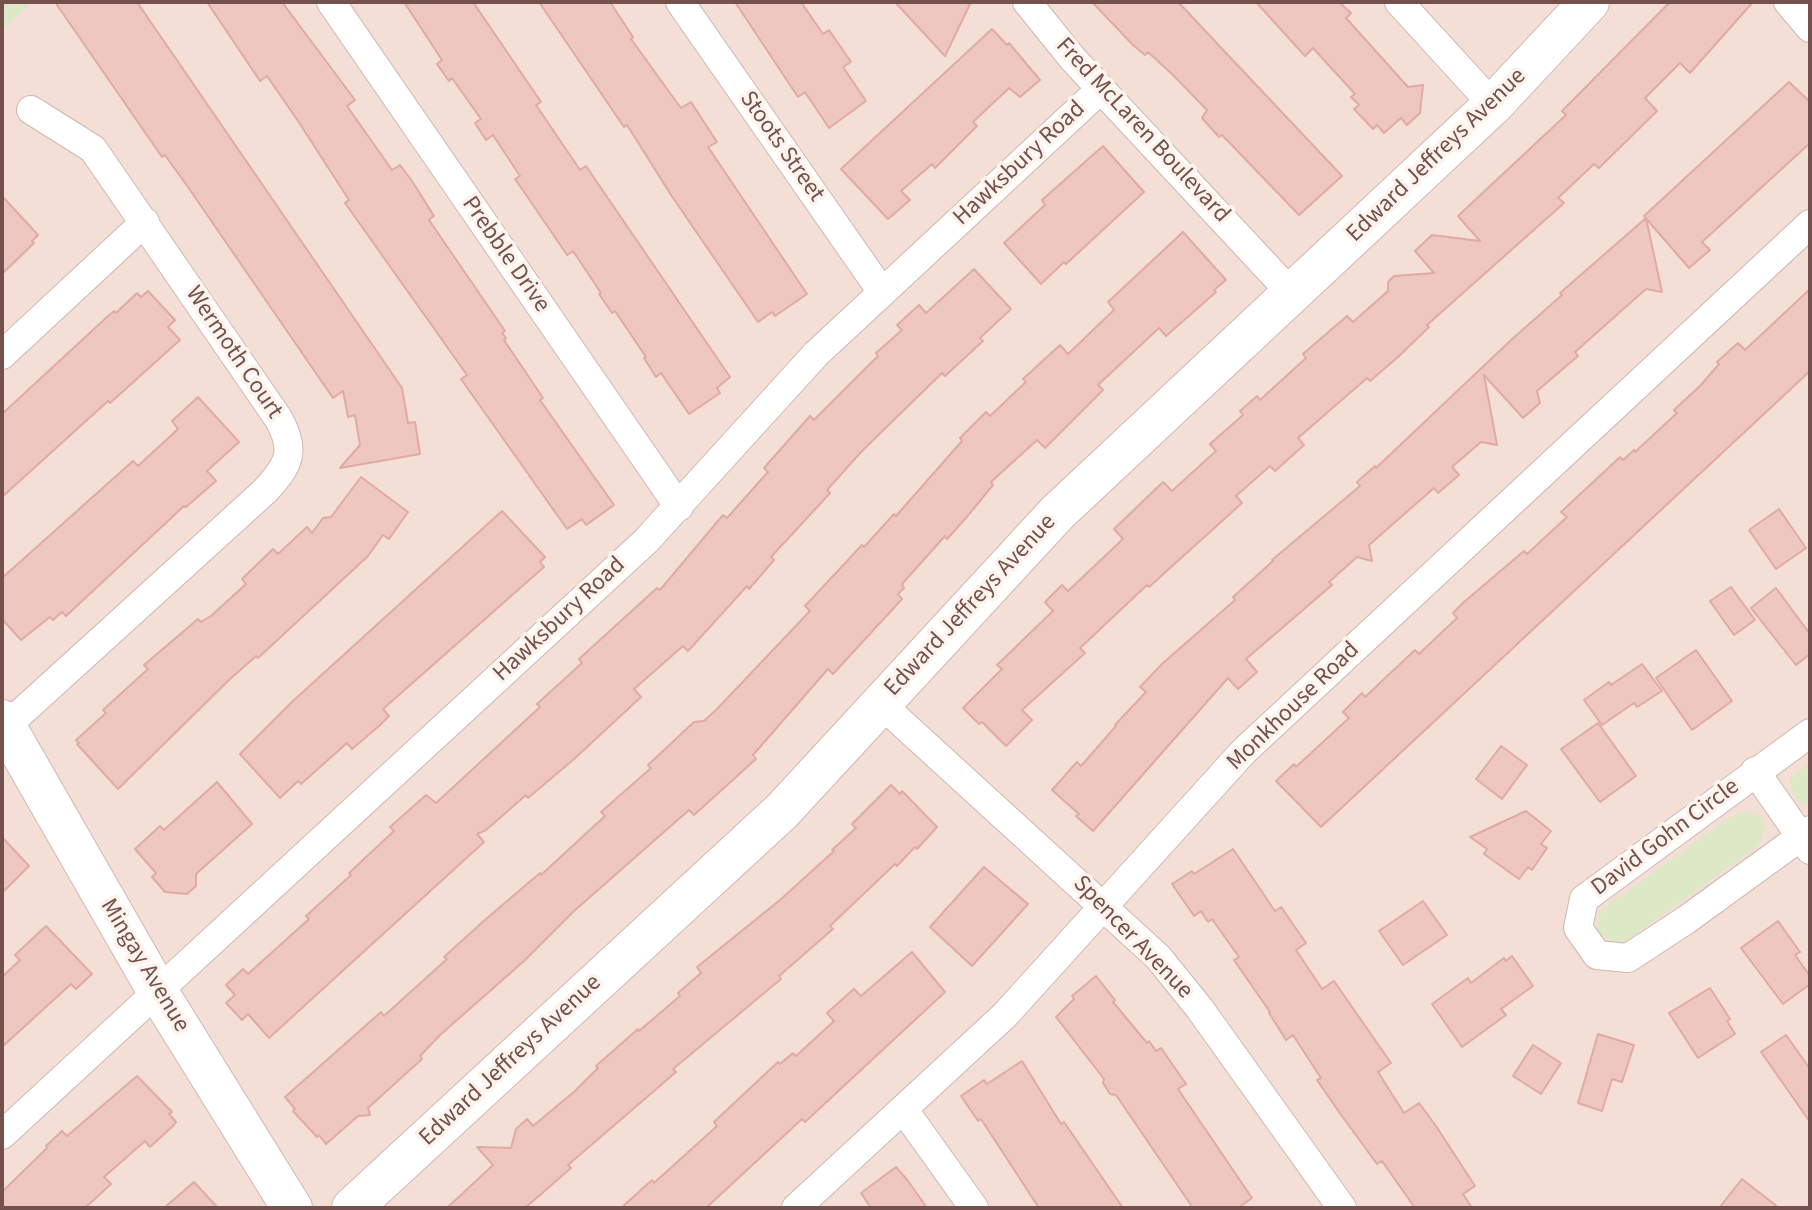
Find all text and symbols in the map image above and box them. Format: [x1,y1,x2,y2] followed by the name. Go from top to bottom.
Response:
[1049,33,1235,229] street label: Fred McLaren Boulevard
[1341,63,1533,249] street label: Edward Jeffreys Avenue
[732,86,830,208] street label: Stoots Street
[948,96,1092,232] street label: Hawksbury Road
[454,191,556,319] street label: Prebble Drive
[178,281,288,425] street label: Wermoth Court
[879,509,1063,703] street label: Edward Jeffreys Avenue
[488,552,632,688] street label: Hawksbury Road
[1222,637,1366,777] street label: Monkhouse Road
[1586,773,1746,903] street label: David Gohn Circle
[1066,870,1198,1006] street label: Spencer Avenue
[93,894,195,1038] street label: Mingay Avenue
[414,969,608,1153] street label: Edward Jeffreys Avenue

